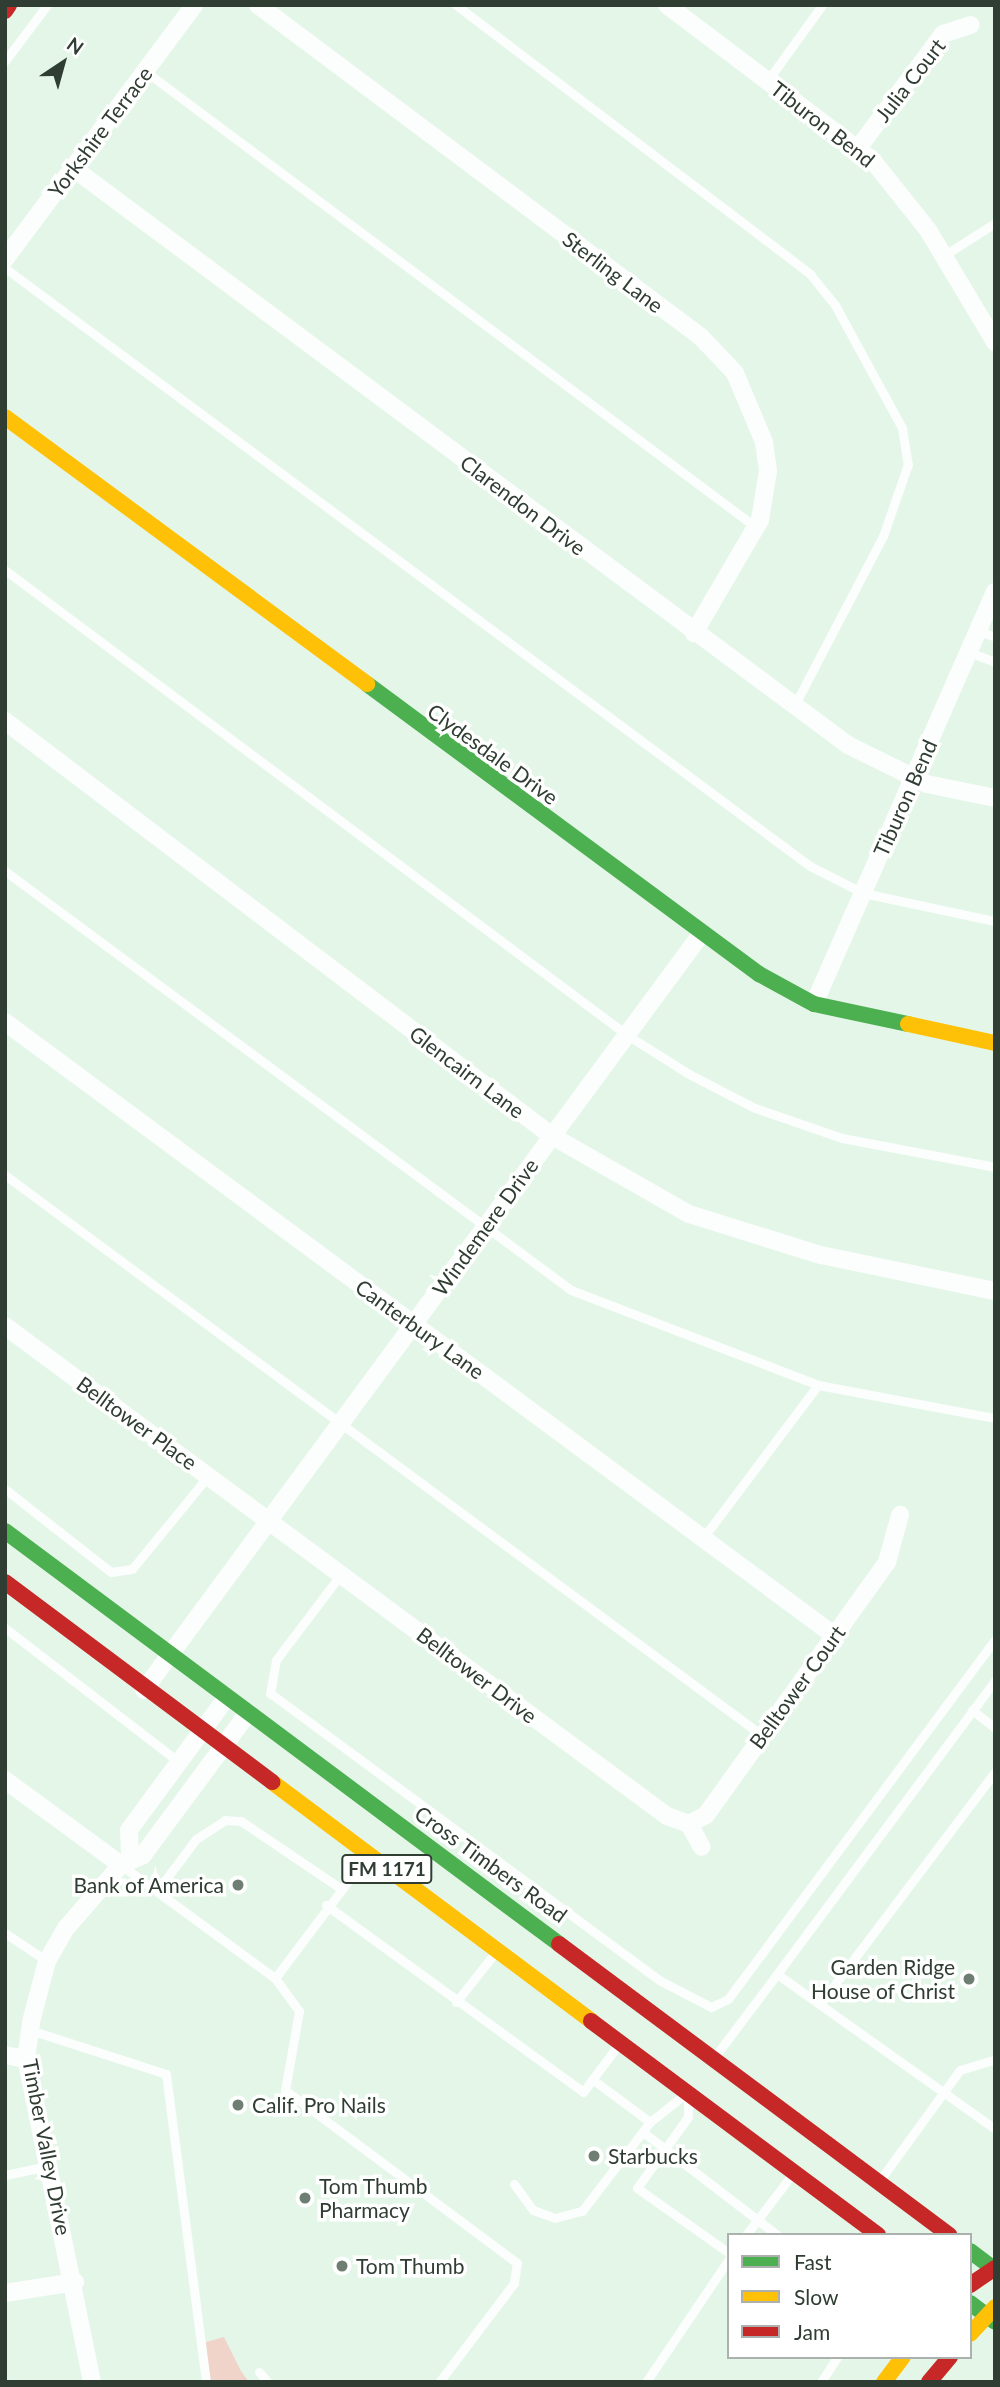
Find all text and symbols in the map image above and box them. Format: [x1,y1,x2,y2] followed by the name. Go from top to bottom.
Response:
[28,28,98,98] north arrow
[63,32,88,59] text: N
[870,33,950,127] street label: Julia Court
[42,61,158,203] street label: Yorkshire Terrace
[766,76,880,172] street label: Tiburon Bend
[558,226,668,318] street label: Sterling Lane
[455,450,591,560] street label: Clarendon Drive
[423,698,563,810] street label: Clydesdale Drive
[868,736,942,860] street label: Tiburon Bend
[405,1021,529,1123] street label: Glencairn Lane
[427,1154,543,1300] street label: Windemere Drive
[350,1274,490,1384] street label: Canterbury Lane
[72,1371,202,1475] street label: Belltower Place
[744,1620,850,1754] street label: Belltower Court
[412,1622,542,1728] street label: Belltower Drive
[410,1800,572,1928] street label: Cross Timbers Road
[340,1854,434,1884] road number: FM 1171
[72,1872,224,1898] place label: Bank of America
[230,1877,246,1893] marker: Bank of America
[811,1954,955,2004] place label: Garden Ridge House of Christ
[961,1971,977,1987] marker: Garden Ridge House of Christ
[17,2056,77,2238] street label: Timber Valley Drive
[252,2092,386,2118] place label: Calif. Pro Nails
[230,2097,246,2113] marker: Calif. Pro Nails
[608,2143,698,2169] place label: Starbucks
[586,2148,602,2164] marker: Starbucks
[319,2173,428,2223] place label: Tom Thumb Pharmacy
[297,2190,313,2206] marker: Tom Thumb Pharmacy
[727,2233,972,2359] legend
[794,2249,831,2274] text: Fast
[356,2253,465,2279] place label: Tom Thumb
[334,2258,350,2274] marker: Tom Thumb
[794,2284,838,2309] text: Slow
[794,2319,830,2344] text: Jam

